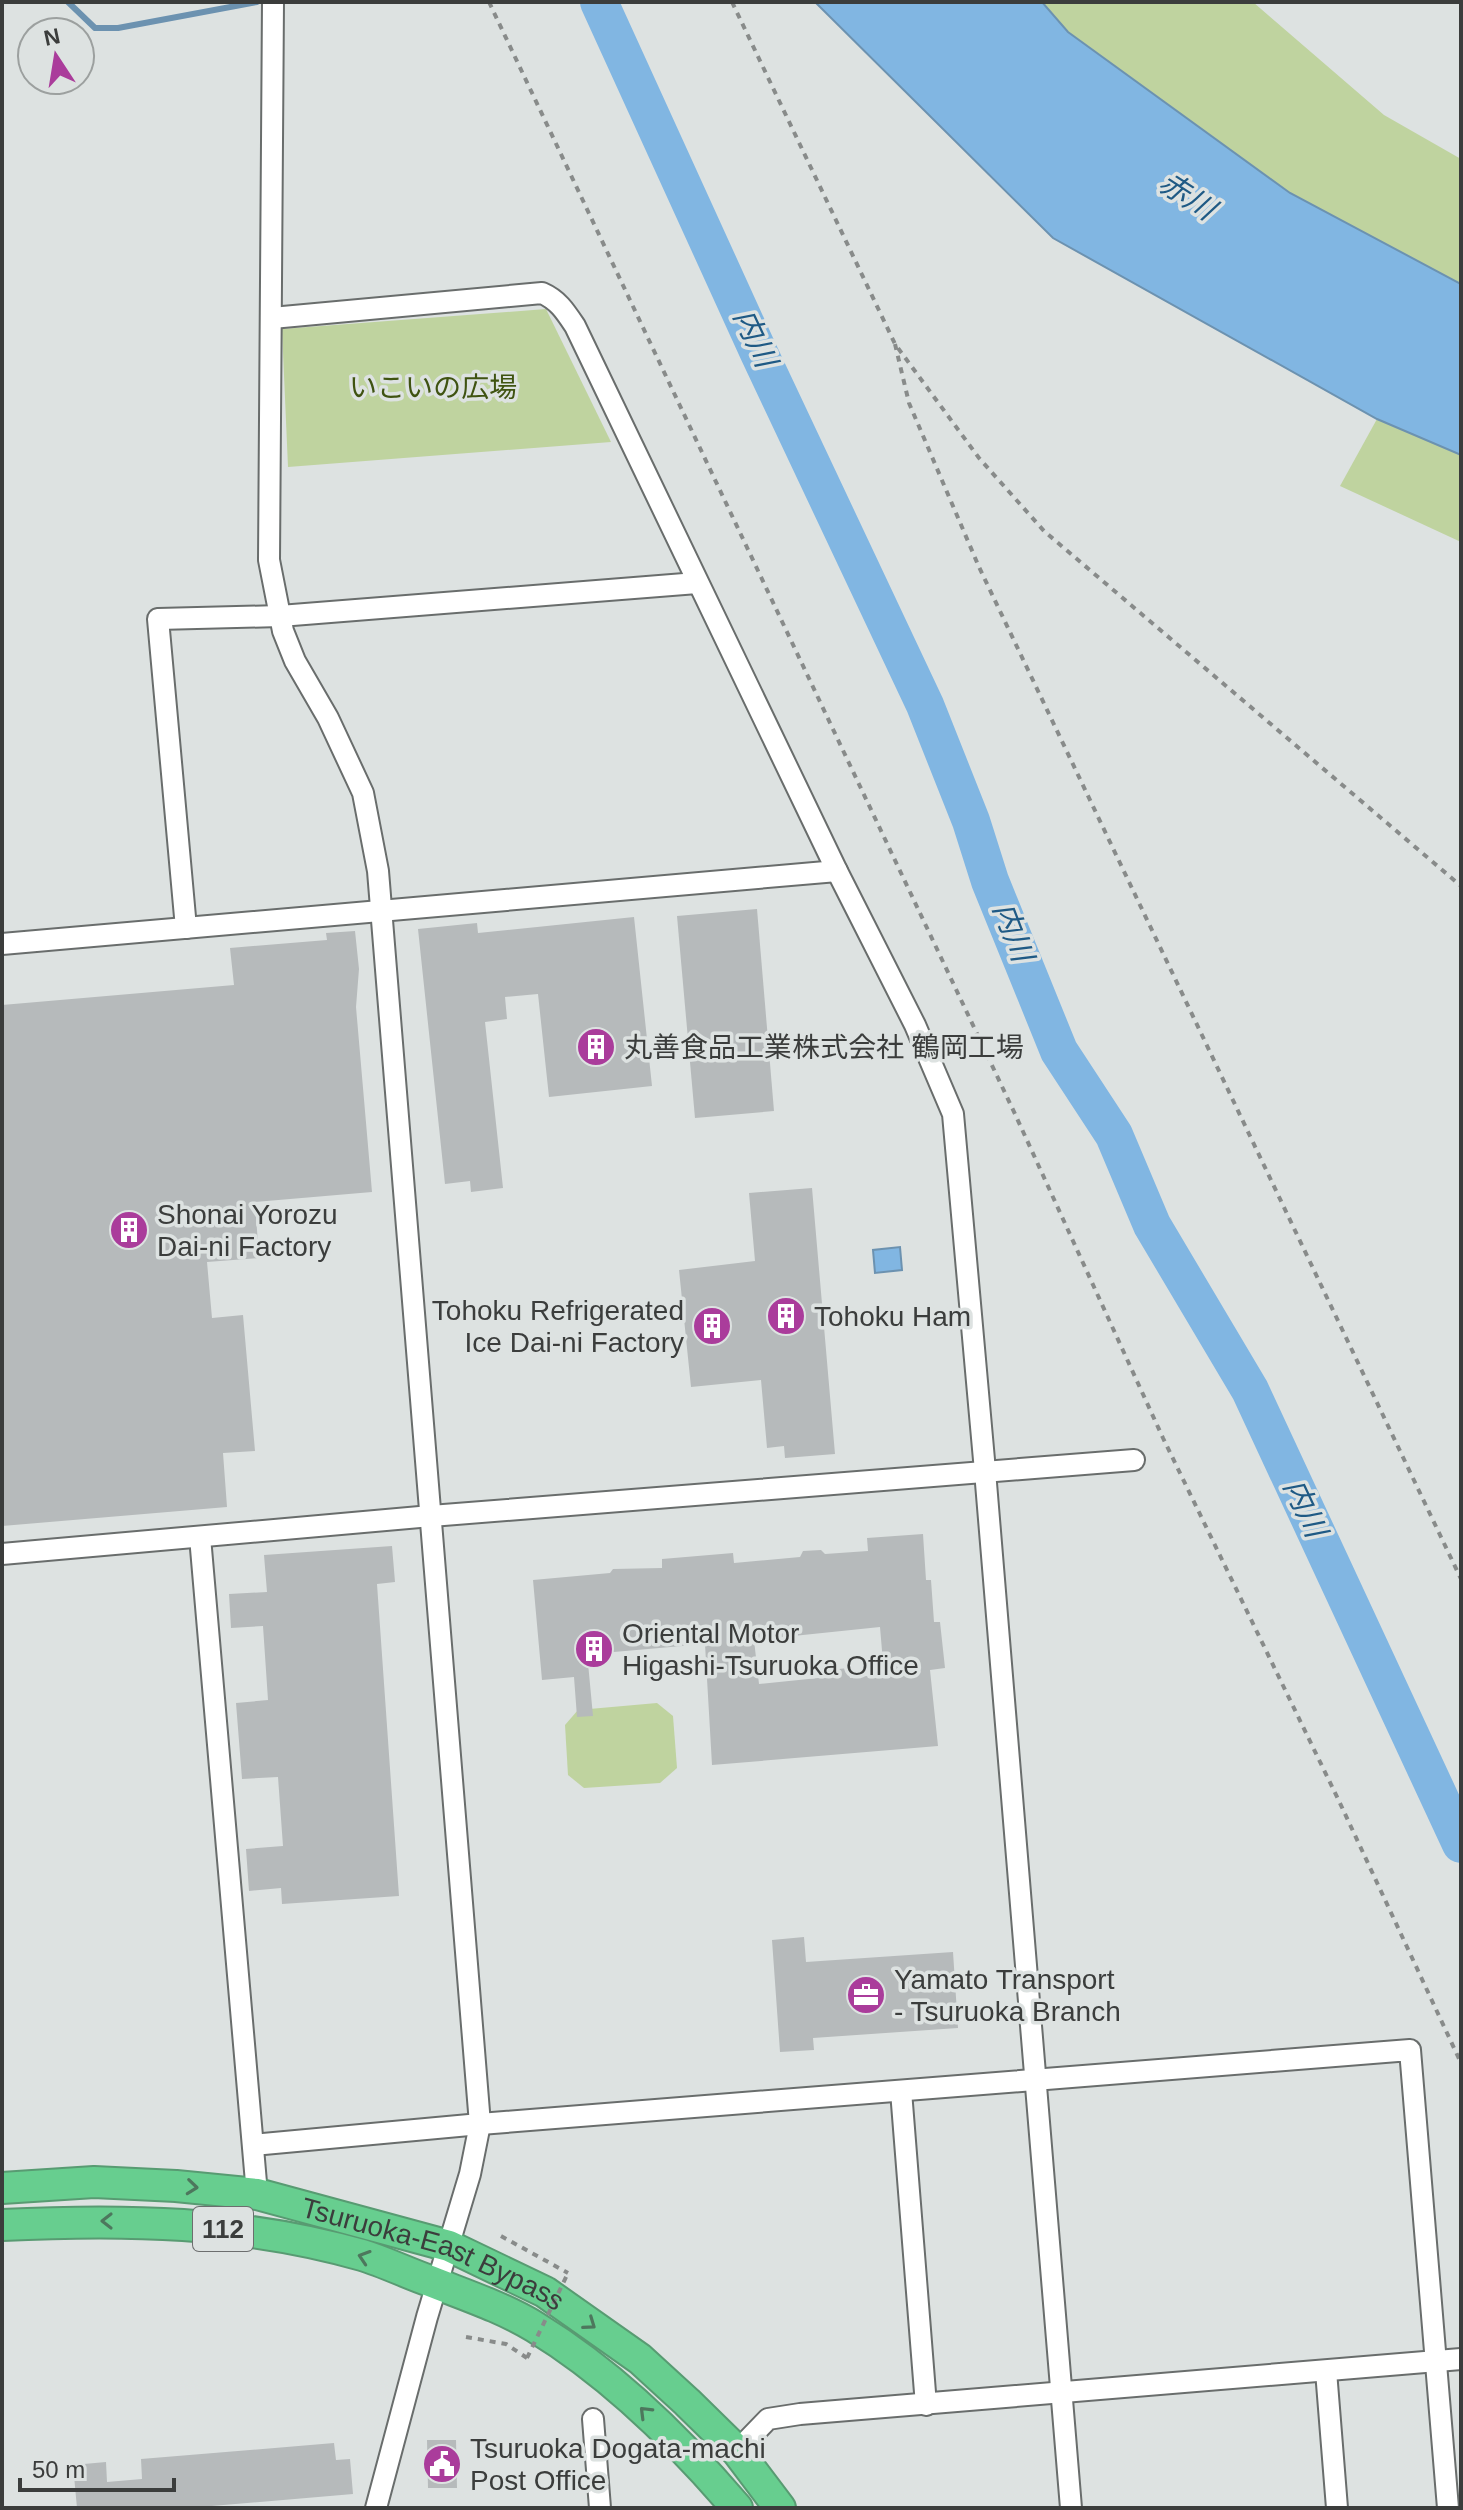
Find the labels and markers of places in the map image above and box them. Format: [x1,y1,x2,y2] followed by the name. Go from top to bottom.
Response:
[575,1026,617,1068] building icon: 丸善食品工業株式会社 鶴岡工場
[624,1032,1024,1063] place label: 丸善食品工業株式会社 鶴岡工場
[157,1199,338,1262] place label: Shonai Yorozu Dai-ni Factory
[108,1209,150,1251] building icon: Shonai Yorozu Dai-ni Factory
[432,1295,684,1358] place label: Tohoku Refrigerated Ice Dai-ni Factory
[765,1295,807,1337] building icon: Tohoku Ham
[814,1301,971,1332] place label: Tohoku Ham
[691,1305,733,1347] building icon: Tohoku Refrigerated Ice Dai-ni Factory
[622,1618,919,1681] place label: Oriental Motor Higashi-Tsuruoka Office
[573,1628,615,1670] building icon: Oriental Motor Higashi-Tsuruoka Office
[894,1964,1121,2027] place label: Yamato Transport - Tsuruoka Branch
[845,1974,887,2016] office icon: Yamato Transport - Tsuruoka Branch
[470,2433,766,2496] place label: Tsuruoka Dogata-machi Post Office
[421,2443,463,2485] public building icon: Tsuruoka Dogata-machi Post Office

